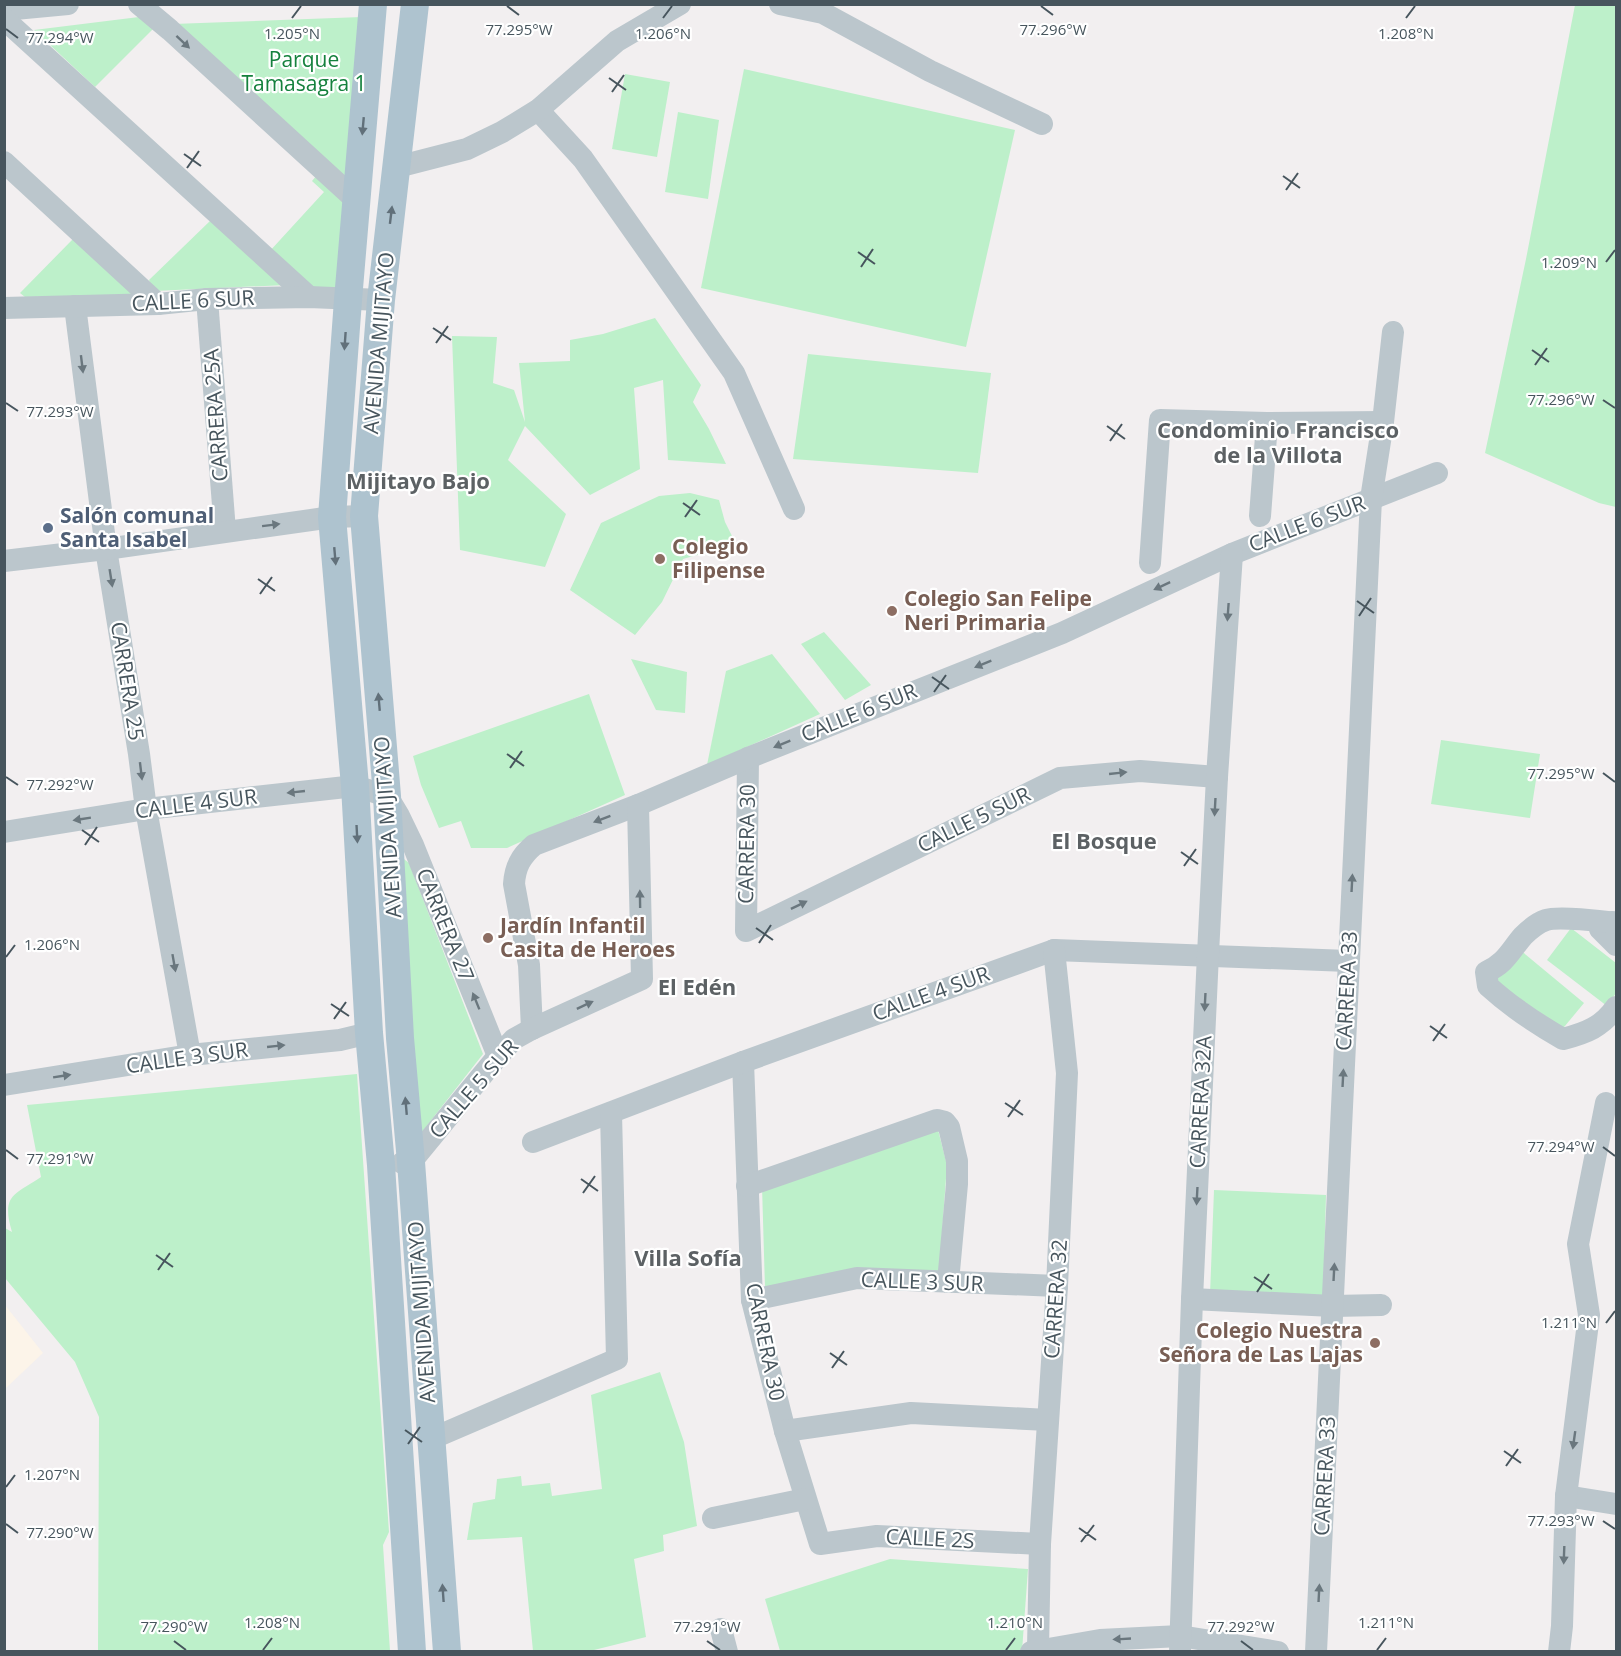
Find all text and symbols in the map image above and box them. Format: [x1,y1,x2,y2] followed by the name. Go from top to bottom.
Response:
[485,19,553,39] text: 77.295°W
[1019,19,1087,39] text: 77.296°W
[264,23,320,43] text: 1.205°N
[635,23,691,43] text: 1.206°N
[1378,23,1434,43] text: 1.208°N
[26,27,94,47] text: 77.294°W
[176,35,191,49] one-way arrow
[241,45,367,97] park label: Parque Tamasagra 1
[358,116,368,135] one-way arrow
[387,205,396,224] one-way arrow
[356,251,400,435] street label: AVENIDA MIJITAYO
[1541,252,1597,272] text: 1.209°N
[131,283,255,317] street label: CALLE 6 SUR
[340,331,350,350] one-way arrow
[196,347,234,482] street label: CARRERA 25A
[78,355,87,374] one-way arrow
[1527,389,1595,409] text: 77.296°W
[26,401,94,421] text: 77.293°W
[1157,414,1399,469] district label: Condominio Francisco de la Villota
[346,465,490,495] district label: Mijitayo Bajo
[1244,488,1369,558] street label: CALLE 6 SUR
[60,501,214,553] place label: Salón comunal Santa Isabel
[41,521,55,535] marker: Salón comunal Santa Isabel
[261,521,280,530] one-way arrow
[672,532,765,584] place label: Colegio Filipense
[330,547,340,566] one-way arrow
[653,552,667,566] marker: Colegio Filipense
[106,569,115,588] one-way arrow
[1153,582,1170,591] one-way arrow
[904,584,1092,636] place label: Colegio San Felipe Neri Primaria
[1223,603,1233,622] one-way arrow
[885,604,899,618] marker: Colegio San Felipe Neri Primaria
[105,619,151,742] street label: CARRERA 25
[974,660,992,669] one-way arrow
[796,676,921,748] street label: CALLE 6 SUR
[374,692,384,711] one-way arrow
[367,735,407,919] street label: AVENIDA MIJITAYO
[773,740,791,749] one-way arrow
[137,761,146,780] one-way arrow
[1527,763,1595,783] text: 77.295°W
[1109,768,1128,778] one-way arrow
[26,774,94,794] text: 77.292°W
[912,780,1035,859] street label: CALLE 5 SUR
[133,782,259,824] street label: CALLE 4 SUR
[731,784,761,904] street label: CARRERA 30
[287,788,306,797] one-way arrow
[1211,797,1220,816] one-way arrow
[73,815,92,824] one-way arrow
[593,815,611,824] one-way arrow
[353,825,362,844] one-way arrow
[1051,825,1157,855] district label: El Bosque
[411,864,481,985] street label: CARRERA 27
[1347,873,1357,892] one-way arrow
[635,890,645,909] one-way arrow
[790,901,807,910] one-way arrow
[498,911,675,963] place label: Jardín Infantil Casita de Heroes
[1329,930,1363,1052] street label: CARRERA 33
[481,931,495,945] marker: Jardín Infantil Casita de Heroes
[24,934,80,954] text: 1.206°N
[169,954,178,973] one-way arrow
[868,959,993,1027] street label: CALLE 4 SUR
[658,971,736,1001] district label: El Edén
[471,992,481,1010] one-way arrow
[1201,992,1210,1011] one-way arrow
[577,1000,594,1009] one-way arrow
[422,1033,524,1144] street label: CALLE 5 SUR
[1183,1034,1218,1169] street label: CARRERA 32A
[124,1035,250,1079] street label: CALLE 3 SUR
[267,1041,286,1051] one-way arrow
[1338,1068,1348,1087] one-way arrow
[53,1071,72,1080] one-way arrow
[401,1096,411,1115] one-way arrow
[1527,1136,1595,1156] text: 77.294°W
[26,1148,94,1168] text: 77.291°W
[1192,1187,1201,1206] one-way arrow
[401,1220,441,1404] street label: AVENIDA MIJITAYO
[1037,1238,1073,1360] street label: CARRERA 32
[634,1242,742,1272] district label: Villa Sofía
[1330,1263,1339,1282] one-way arrow
[860,1265,984,1297] street label: CALLE 3 SUR
[740,1280,792,1403] street label: CARRERA 30
[1541,1312,1597,1332] text: 1.211°N
[1159,1316,1363,1368] place label: Colegio Nuestra Señora de Las Lajas
[1368,1336,1382,1350] marker: Colegio Nuestra Señora de Las Lajas
[1307,1415,1341,1537] street label: CARRERA 33
[1569,1431,1578,1450] one-way arrow
[24,1464,80,1484] text: 1.207°N
[1527,1510,1595,1530] text: 77.293°W
[26,1522,94,1542] text: 77.290°W
[885,1522,975,1554] street label: CALLE 2S
[1560,1545,1569,1564] one-way arrow
[438,1584,448,1603] one-way arrow
[1314,1584,1323,1603] one-way arrow
[244,1612,300,1632] text: 1.208°N
[987,1612,1043,1632] text: 1.210°N
[1358,1612,1414,1632] text: 1.211°N
[140,1616,208,1636] text: 77.290°W
[673,1616,741,1636] text: 77.291°W
[1207,1616,1275,1636] text: 77.292°W
[1112,1634,1131,1643] one-way arrow

